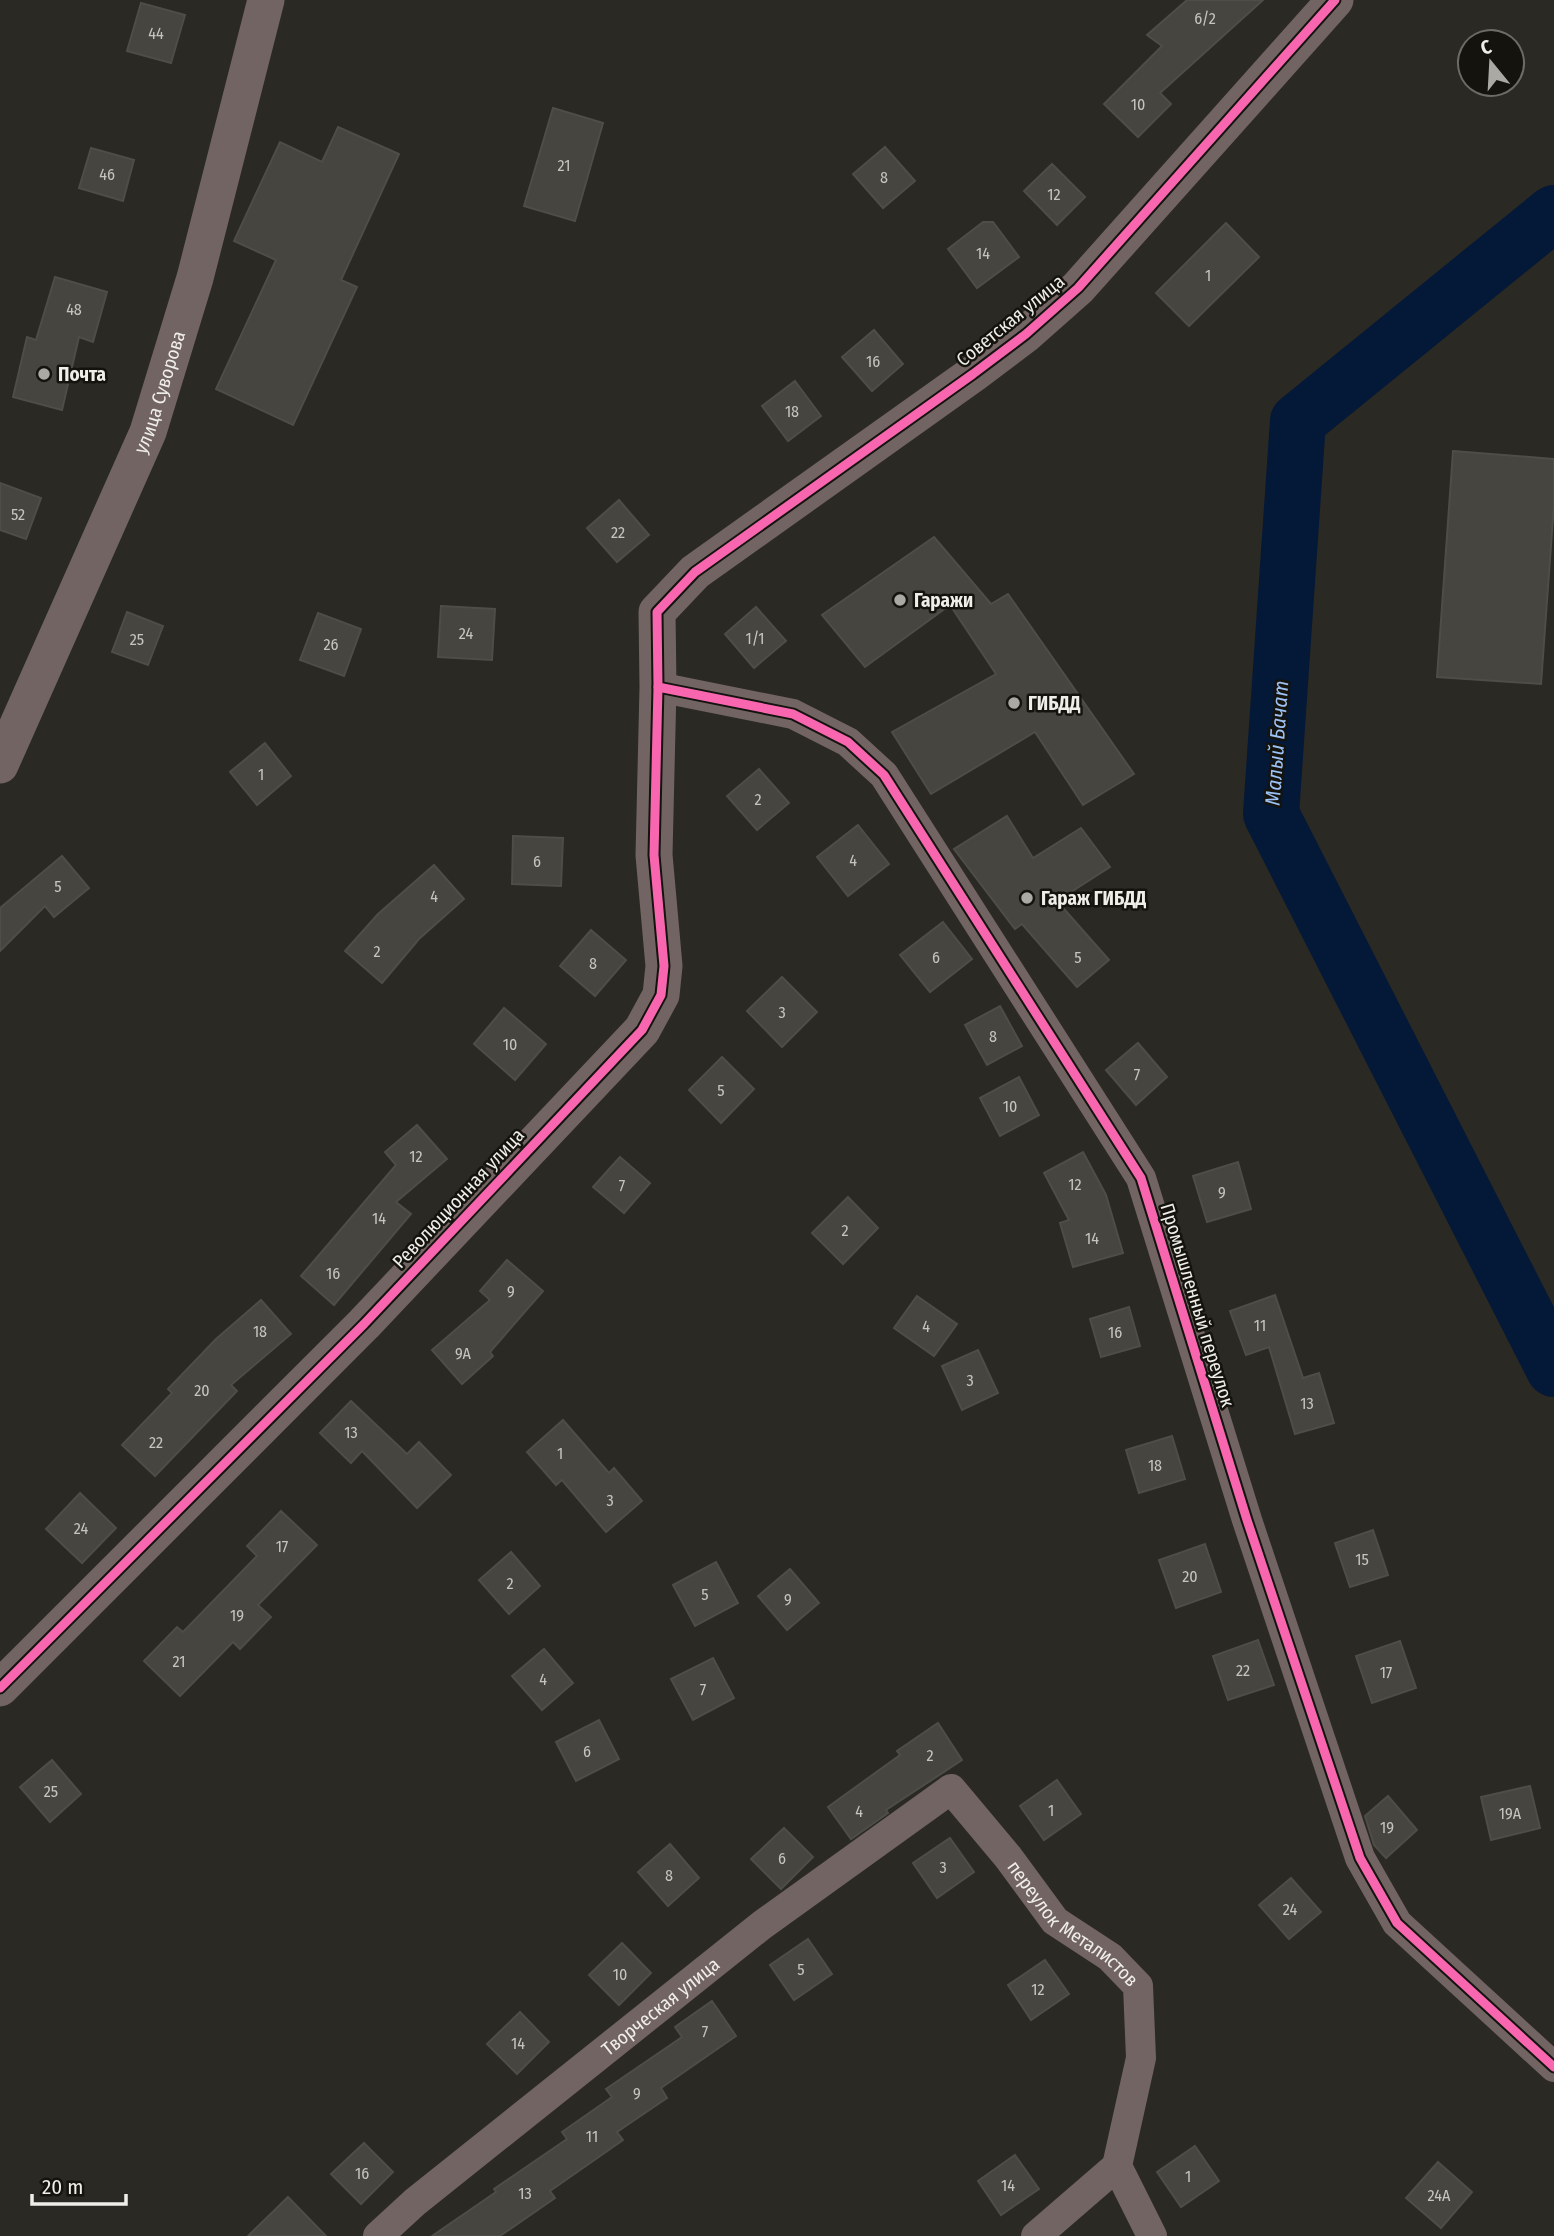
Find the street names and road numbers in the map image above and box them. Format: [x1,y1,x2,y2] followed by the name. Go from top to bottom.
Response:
[952,270,1069,371] street label: Советская улица
[129,328,190,457] street label: улица Суворова
[388,1124,529,1273] street label: Революционная улица
[1156,1200,1240,1410] street label: Промышленный переулок
[1003,1856,1143,1991] street label: переулок Металистов
[597,1953,724,2061] street label: Творческая улица

